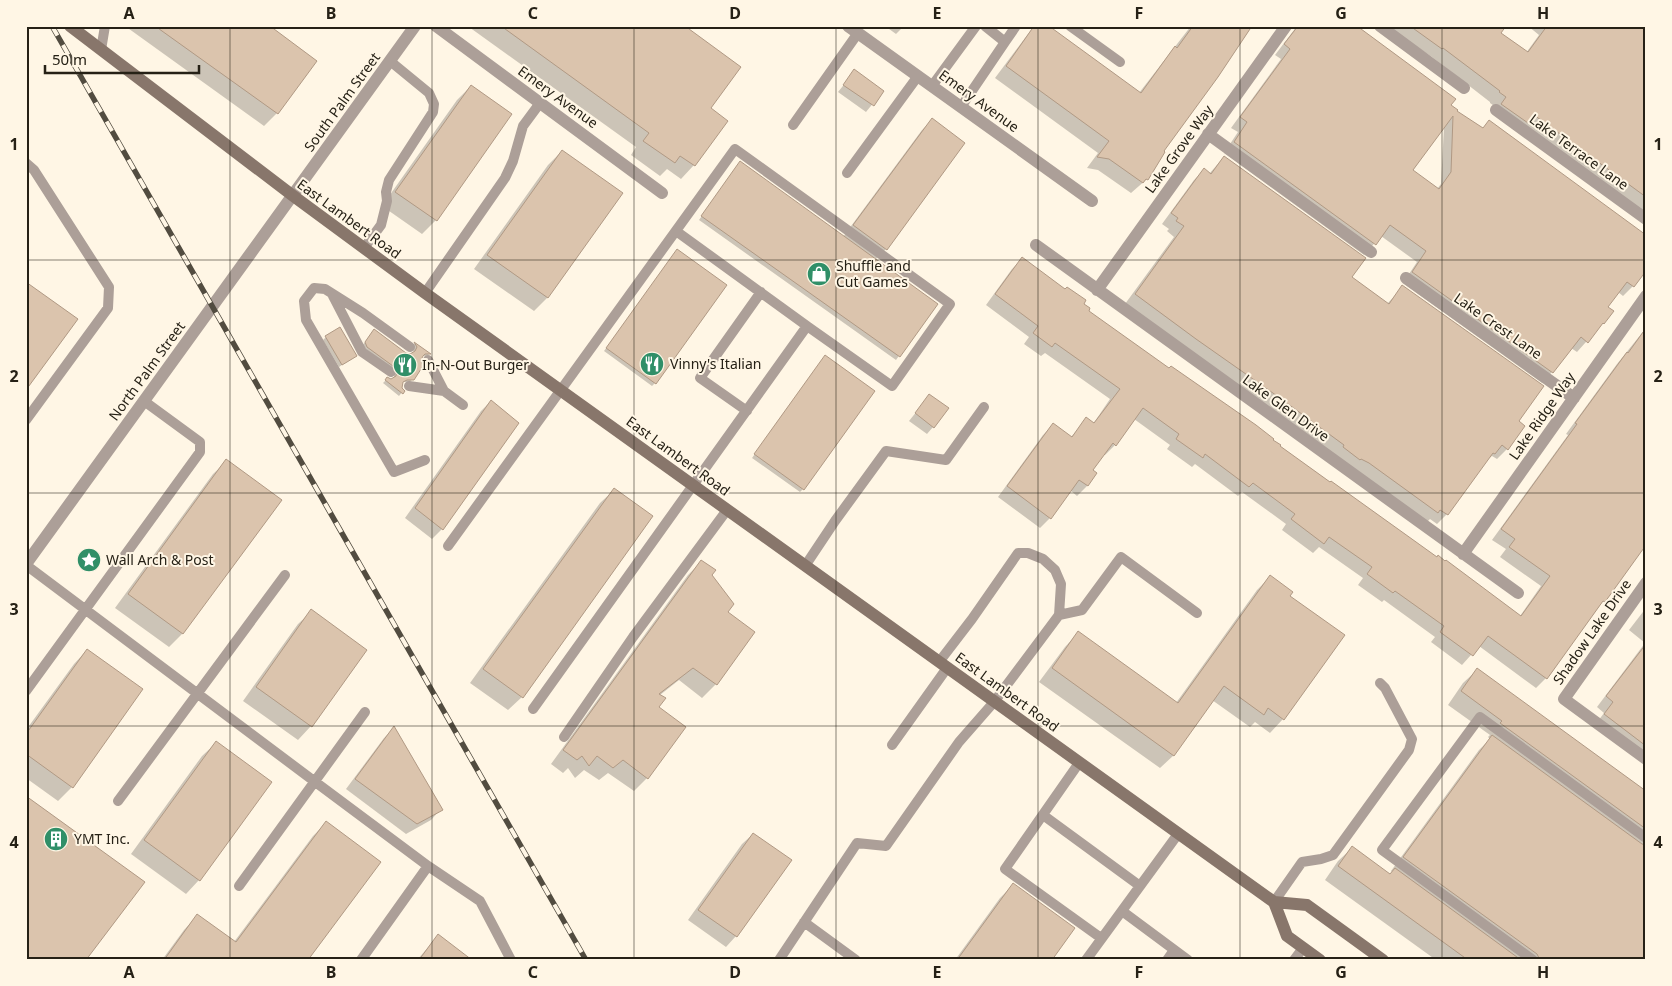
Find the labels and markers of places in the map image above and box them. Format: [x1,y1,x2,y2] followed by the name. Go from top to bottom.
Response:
[836,256,911,291] place label: Shuffle and Cut Games
[806,261,832,287] shop icon: Shuffle and Cut Games
[639,351,665,377] restaurant icon: Vinny's Italian
[392,352,418,378] restaurant icon: In-N-Out Burger
[670,354,761,373] place label: Vinny's Italian
[422,355,529,374] place label: In-N-Out Burger
[76,547,102,573] place icon: Wall Arch & Post
[106,550,214,569] place label: Wall Arch & Post
[43,826,69,852] building icon: YMT Inc.
[74,829,130,848] place label: YMT Inc.

